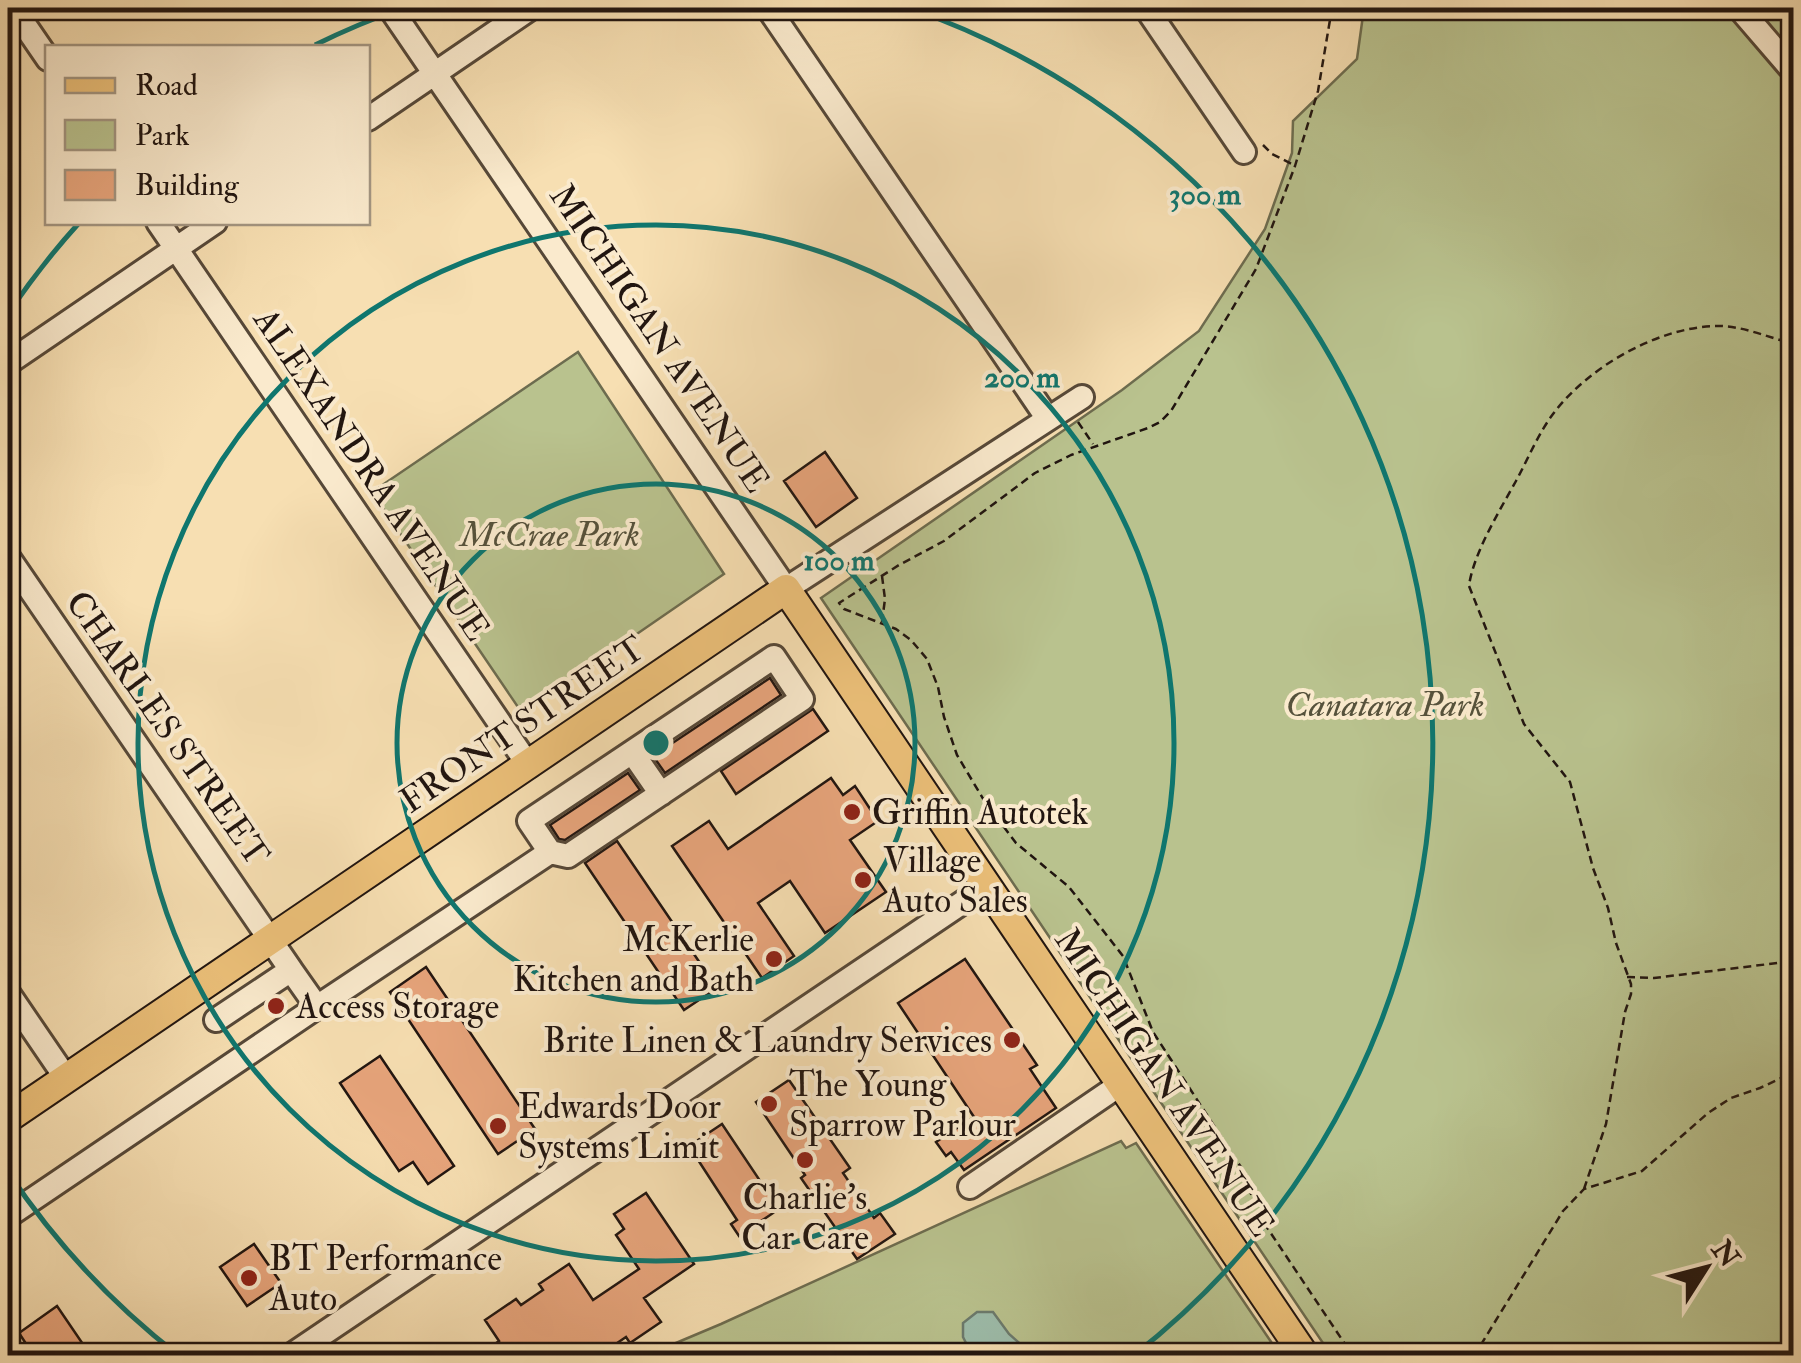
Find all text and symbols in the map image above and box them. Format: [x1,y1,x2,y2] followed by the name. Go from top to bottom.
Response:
[45,45,370,225] legend
[135,67,198,104] text: Road
[135,117,190,154] text: Park
[135,167,240,204] text: Building
[540,176,779,501] street label: MICHIGAN AVENUE
[1169,176,1242,213] text: 300 m
[243,299,499,649] street label: ALEXANDRA AVENUE
[984,359,1060,396] text: 200 m
[458,513,640,557] park label: McCrae Park
[804,542,875,579] text: 100 m
[56,582,279,875] street label: CHARLES STREET
[392,627,653,823] street label: FRONT STREET
[1286,683,1484,727] park label: Canatara Park
[638,725,674,761] centre of rings
[872,791,1089,835] place label: Griffin Autotek
[841,801,863,823] marker: Griffin Autotek
[882,839,1028,923] place label: Village Auto Sales
[852,869,874,891] marker: Village Auto Sales
[513,918,754,1002] place label: McKerlie Kitchen and Bath
[1045,920,1284,1245] street label: MICHIGAN AVENUE
[763,948,785,970] marker: McKerlie Kitchen and Bath
[295,985,499,1029] place label: Access Storage
[265,995,287,1017] marker: Access Storage
[543,1019,992,1063] place label: Brite Linen & Laundry Services
[1001,1029,1023,1051] marker: Brite Linen & Laundry Services
[789,1063,1016,1147] place label: The Young Sparrow Parlour
[518,1085,721,1169] place label: Edwards Door Systems Limit
[758,1093,780,1115] marker: The Young Sparrow Parlour
[487,1115,509,1137] marker: Edwards Door Systems Limit
[794,1149,816,1171] marker: Charlie's Car Care
[741,1176,869,1260] place label: Charlie's Car Care
[1656,1218,1756,1318] north arrow
[1703,1233,1747,1275] text: N
[268,1237,502,1321] place label: BT Performance Auto
[238,1267,260,1289] marker: BT Performance Auto

